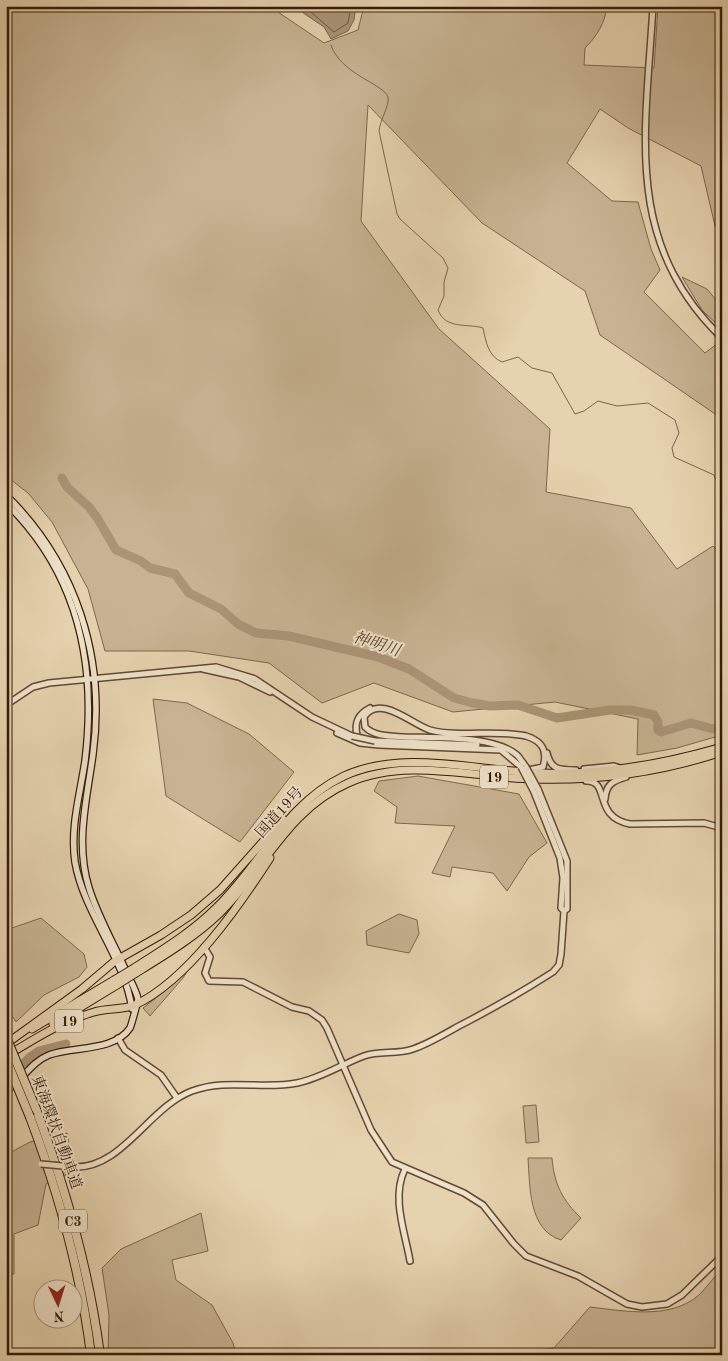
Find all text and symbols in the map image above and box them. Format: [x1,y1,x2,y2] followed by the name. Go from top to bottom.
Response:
[351,628,404,661] water label: 神明川
[480,766,508,789] road number: 19
[252,783,307,841] street label: 国道19号
[55,1009,83,1032] road number: 19
[28,1073,85,1191] street label: 東海環状自動車道
[59,1210,87,1232] road number: C3
[32,1278,82,1328] north arrow
[53,1309,65,1323] text: N

